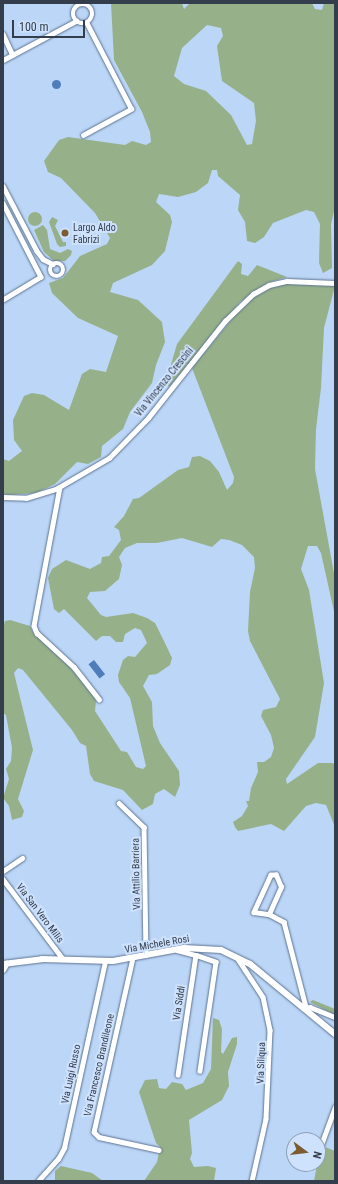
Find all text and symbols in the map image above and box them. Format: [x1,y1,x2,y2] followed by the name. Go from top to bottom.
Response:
[14,12,87,38] scale bar
[19,20,49,34] text: 100 m
[73,221,116,244] place label: Largo Aldo Fabrizi
[60,228,70,238] marker: Largo Aldo Fabrizi
[132,345,196,419] street label: Via Vincenzo Crescini
[129,838,143,910] street label: Via Attilio Barriera
[14,881,66,945] street label: Via San Vero Milis
[124,932,190,956] street label: Via Michele Rosi
[170,985,188,1021] street label: Via Siddi
[81,1013,117,1117] street label: Via Francesco Brandileone
[254,1042,268,1084] street label: Via Siliqua
[59,1043,83,1105] street label: Via Luigi Russo
[286,1132,326,1172] north arrow
[310,1150,324,1160] text: N

